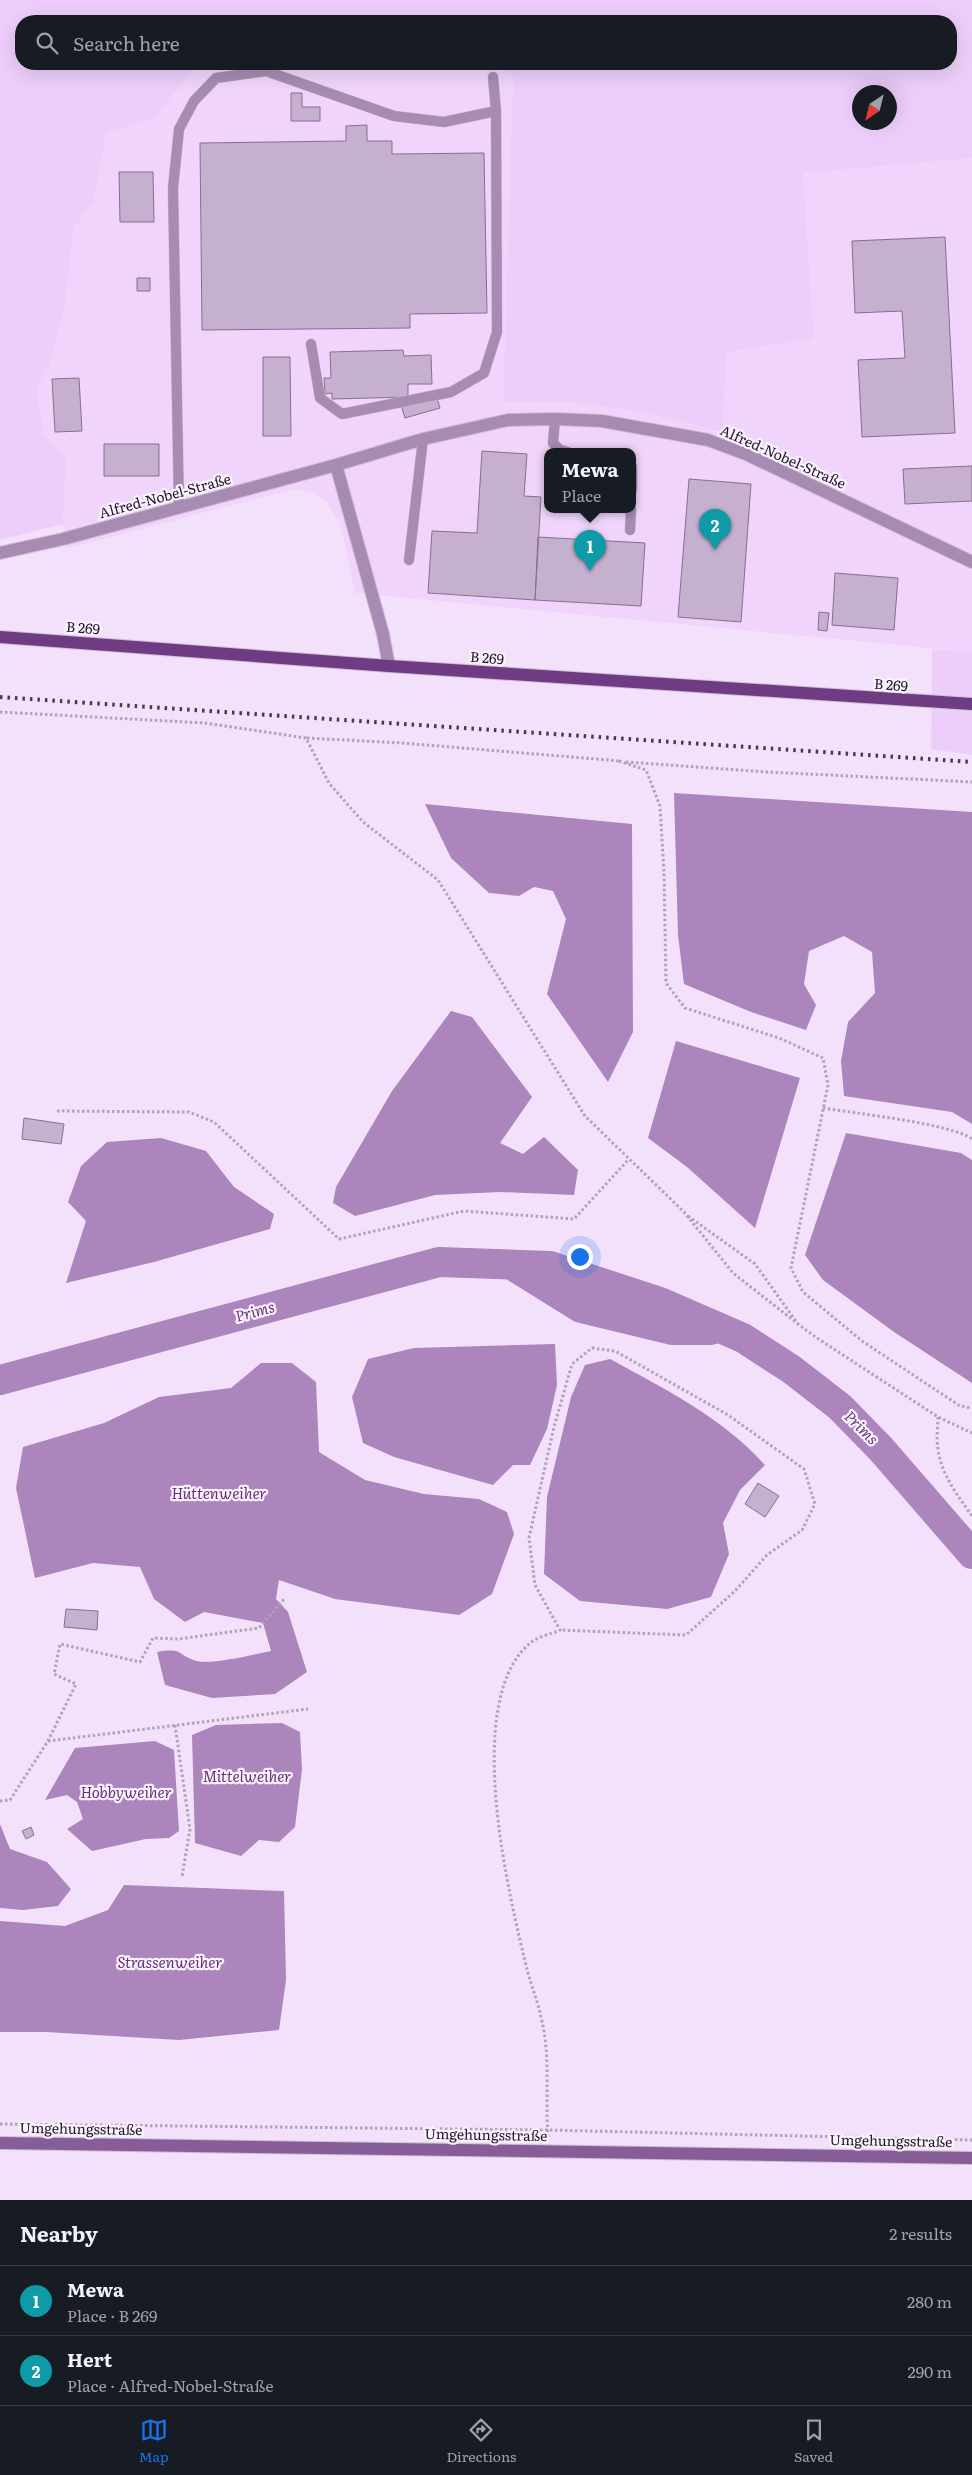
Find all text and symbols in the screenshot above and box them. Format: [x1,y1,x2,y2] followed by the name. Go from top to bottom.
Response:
[15,15,957,70] search box
[33,29,61,57] icon: search
[73,29,180,57] text: Search here
[852,85,897,130] north arrow
[717,419,849,493] street label: Alfred-Nobel-Straße
[544,448,636,513] popup
[562,455,618,483] text: Mewa
[97,468,233,522] street label: Alfred-Nobel-Straße
[562,483,601,507] text: Place
[699,509,731,550] pin: 2
[574,530,606,571] pin: 1
[65,616,101,638] street label: B 269
[469,646,505,668] street label: B 269
[873,673,909,695] street label: B 269
[567,1244,593,1270] your location
[232,1294,277,1327] water label: Prims
[840,1405,884,1449] water label: Prims
[171,1481,267,1504] water label: Hüttenweiher
[203,1764,291,1787] water label: Mittelweiher
[80,1780,172,1803] water label: Hobbyweiher
[118,1950,222,1973] water label: Strassenweiher
[20,2117,143,2139] street label: Umgehungsstraße
[425,2123,548,2145] street label: Umgehungsstraße
[830,2129,953,2151] street label: Umgehungsstraße
[20,2217,98,2248] text: Nearby
[889,2221,952,2245] text: 2 results
[67,2275,124,2303] text: Mewa
[33,2289,39,2313] text: 1
[907,2289,952,2313] text: 280 m
[67,2303,157,2327] text: Place · B 269
[67,2345,112,2373] text: Hert
[32,2359,40,2383] text: 2
[908,2359,952,2383] text: 290 m
[67,2373,274,2397] text: Place · Alfred-Nobel-Straße
[139,2416,169,2466] tab: Map
[446,2416,516,2466] tab: Directions
[794,2416,833,2466] tab: Saved

